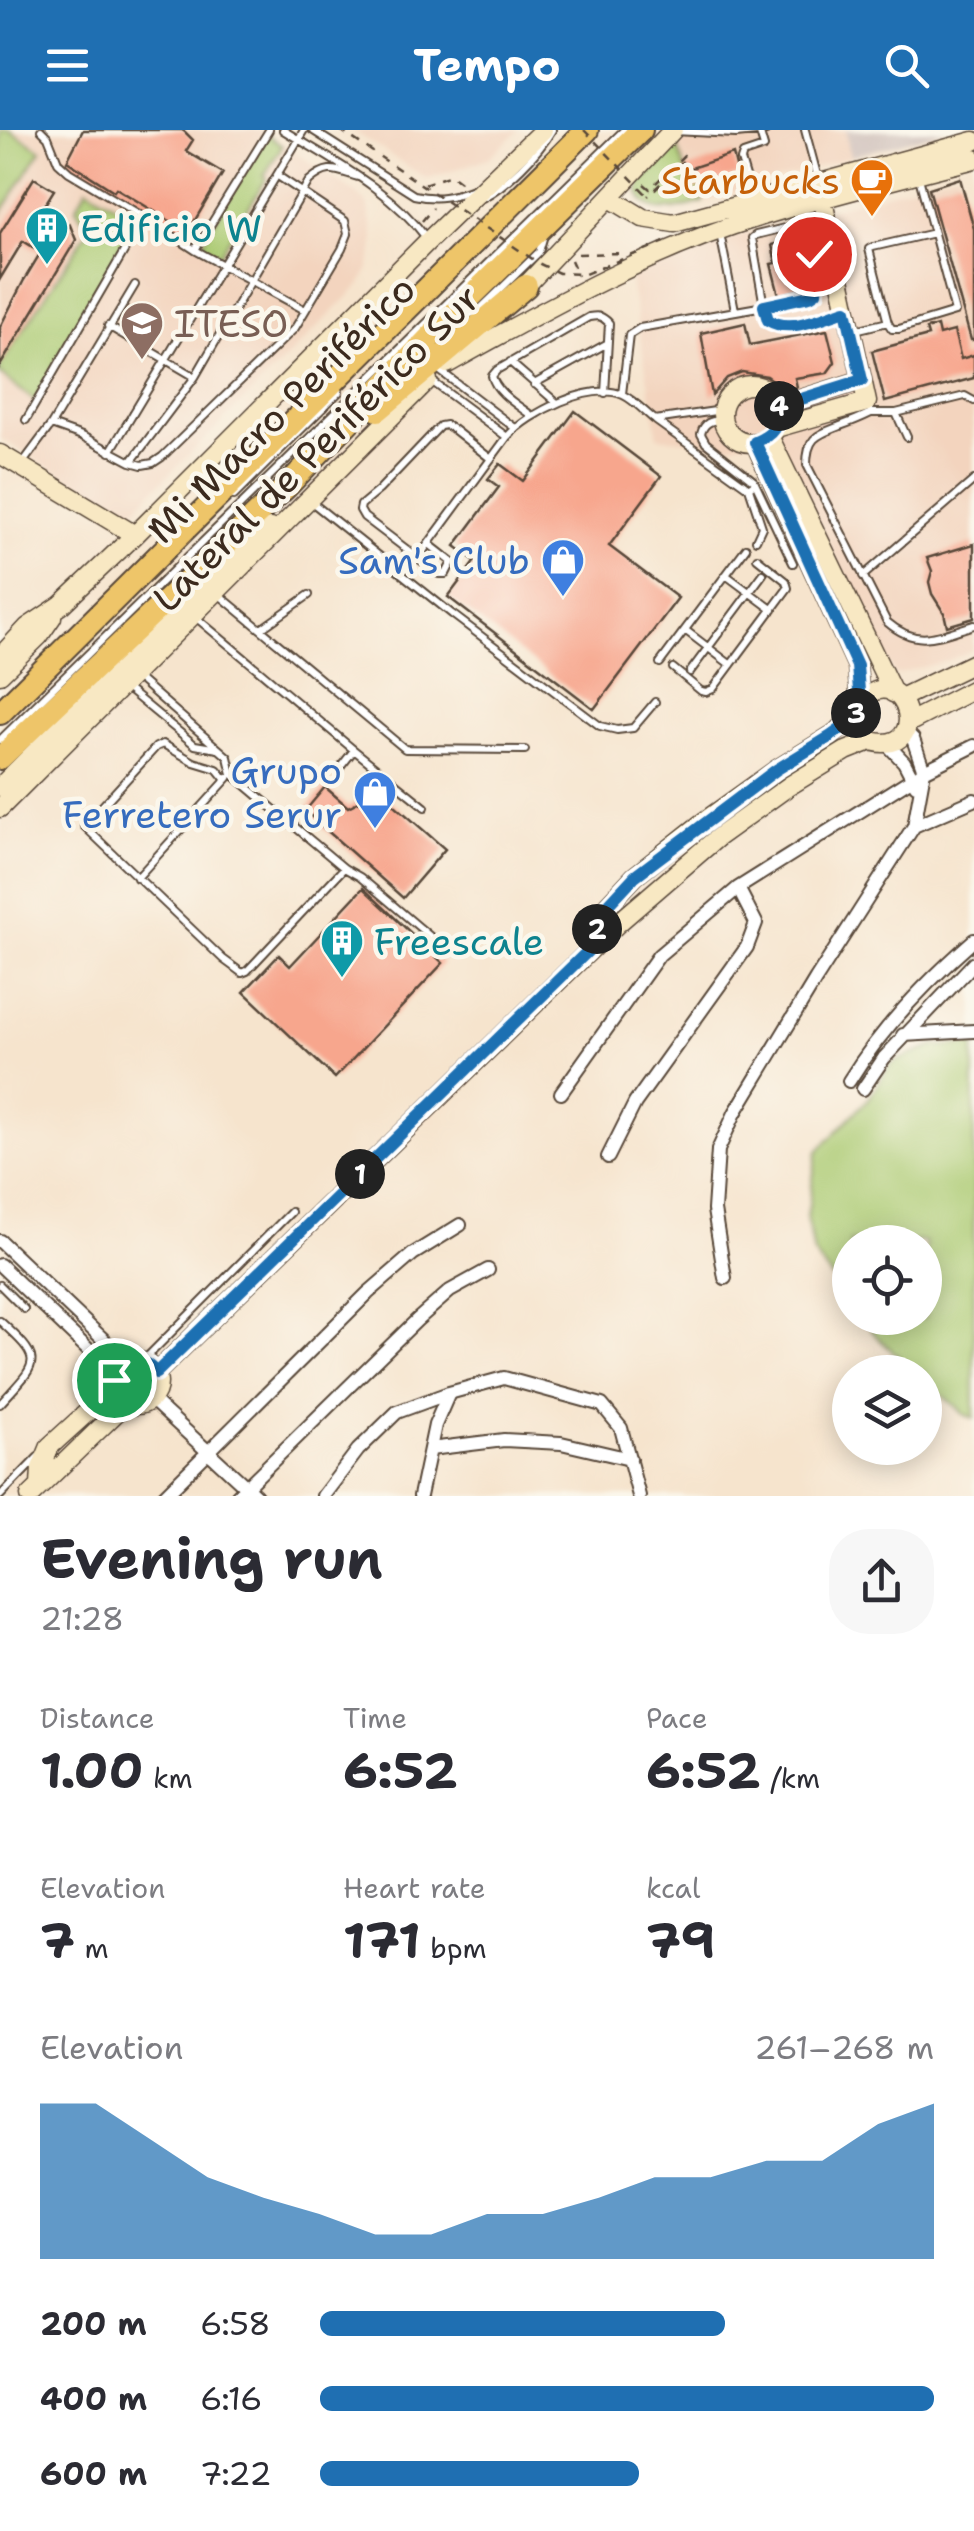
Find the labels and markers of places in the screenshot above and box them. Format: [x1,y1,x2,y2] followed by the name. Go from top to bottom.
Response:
[661,155,840,206] place label: Starbucks
[849,157,895,218] cafe icon: Starbucks
[80,203,262,254] place label: Edificio W
[24,205,70,266] building icon: Edificio W
[772,212,857,297] pin
[174,298,288,349] place label: ITESO
[119,300,165,361] school or university icon: ITESO
[754,381,804,431] pin: 4
[338,535,530,586] place label: Sam's Club
[540,537,586,598] shop icon: Sam's Club
[831,688,881,738] pin: 3
[62,745,342,840] place label: Grupo Ferretero Serur
[352,769,398,830] shop icon: Grupo Ferretero Serur
[572,904,622,954] pin: 2
[374,916,544,967] place label: Freescale
[319,918,365,979] building icon: Freescale
[335,1149,385,1199] pin: 1
[72,1338,157,1423] pin

